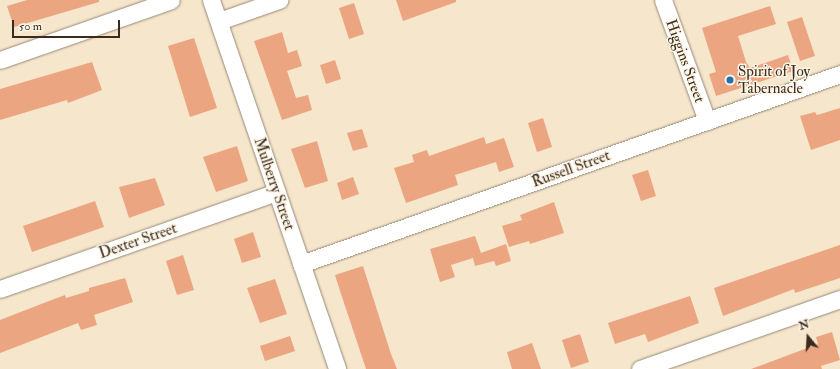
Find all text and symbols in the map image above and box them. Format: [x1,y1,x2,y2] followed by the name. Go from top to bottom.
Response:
[14,12,122,38] scale bar
[662,17,708,105] street label: Higgins Street
[19,19,42,34] text: 50 m
[738,62,810,97] place label: Spirit of Joy Tabernacle
[725,75,735,85] marker: Spirit of Joy Tabernacle
[250,135,298,233] street label: Mulberry Street
[529,147,613,191] street label: Russell Street
[97,219,179,263] street label: Dexter Street
[788,317,828,357] north arrow
[797,317,811,333] text: N

